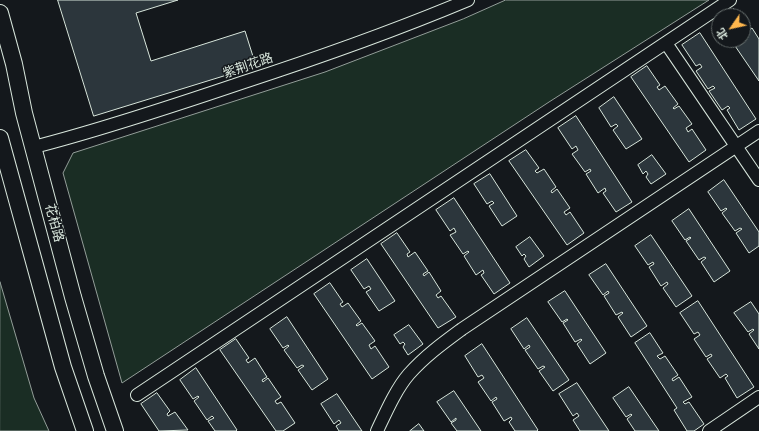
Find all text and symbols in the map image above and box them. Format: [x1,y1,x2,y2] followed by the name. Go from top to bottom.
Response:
[711,8,751,48] north arrow
[713,26,731,43] text: 北
[221,50,275,82] street label: 紫荆花路
[41,202,67,244] street label: 花柏路

